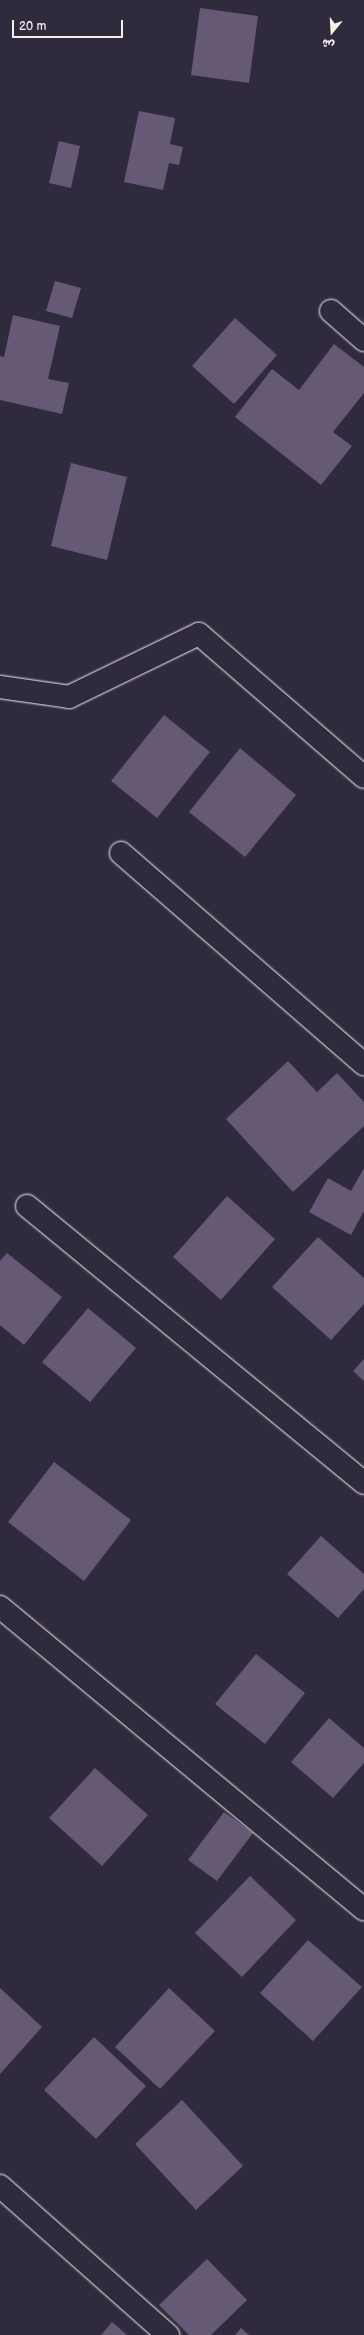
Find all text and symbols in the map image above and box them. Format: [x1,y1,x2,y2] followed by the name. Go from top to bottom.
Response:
[14,12,125,38] scale bar
[312,12,352,52] north arrow
[19,19,46,34] text: 20 m
[320,36,336,52] text: ش

